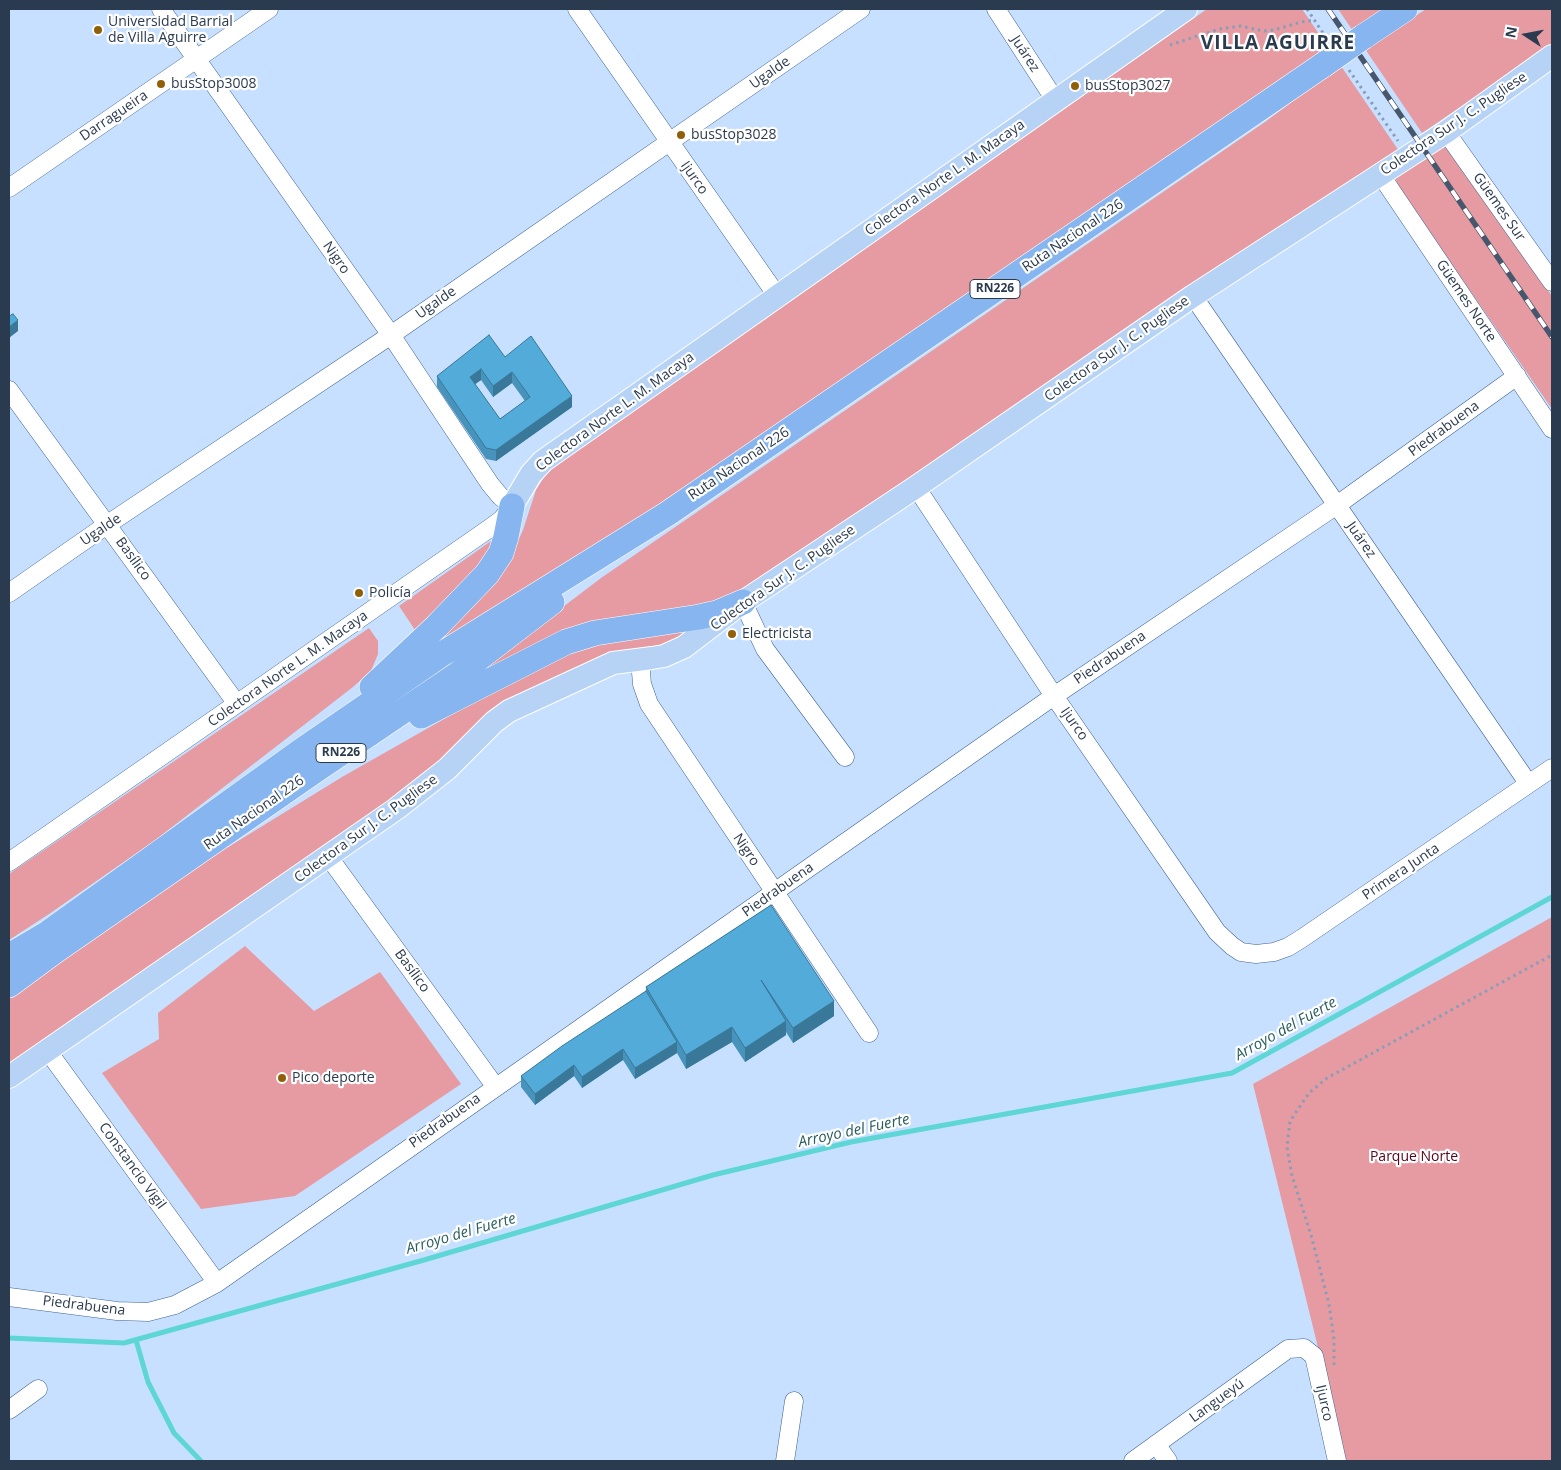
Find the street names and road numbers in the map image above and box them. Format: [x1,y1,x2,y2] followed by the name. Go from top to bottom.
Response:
[1007,33,1043,75] street label: Juárez
[747,53,793,93] street label: Ugalde
[1378,69,1530,179] street label: Colectora Sur J. C. Pugliese
[77,87,151,145] street label: Darragueira
[862,116,1028,240] street label: Colectora Norte L. M. Macaya
[677,158,711,198] street label: Ijurco
[1469,170,1529,244] street label: Güemes Sur
[1019,196,1127,276] street label: Ruta Nacional 226
[319,239,353,277] street label: Nigro
[1432,257,1500,345] street label: Güemes Norte
[970,280,1020,298] road number: RN226
[413,283,459,323] street label: Ugalde
[1041,293,1193,405] street label: Colectora Sur J. C. Pugliese
[533,349,697,475] street label: Colectora Norte L. M. Macaya
[1405,398,1483,460] street label: Piedrabuena
[685,424,793,504] street label: Ruta Nacional 226
[77,510,125,550] street label: Ugalde
[1343,519,1379,561] street label: Juárez
[707,522,859,634] street label: Colectora Sur J. C. Pugliese
[112,534,154,584] street label: Basílico
[205,607,371,731] street label: Colectora Norte L. M. Macaya
[1071,628,1149,688] street label: Piedrabuena
[1057,704,1091,744] street label: Ijurco
[316,744,366,762] road number: RN226
[291,771,441,887] street label: Colectora Sur J. C. Pugliese
[201,772,307,854] street label: Ruta Nacional 226
[729,830,763,870] street label: Nigro
[1359,840,1443,904] street label: Primera Junta
[739,859,817,921] street label: Piedrabuena
[391,946,433,996] street label: Basílico
[406,1090,484,1152] street label: Piedrabuena
[95,1120,169,1212] street label: Constancio Vigil
[42,1293,126,1319] street label: Piedrabuena
[1186,1376,1248,1426] street label: Langueyú
[1312,1383,1336,1423] street label: Ijurco

